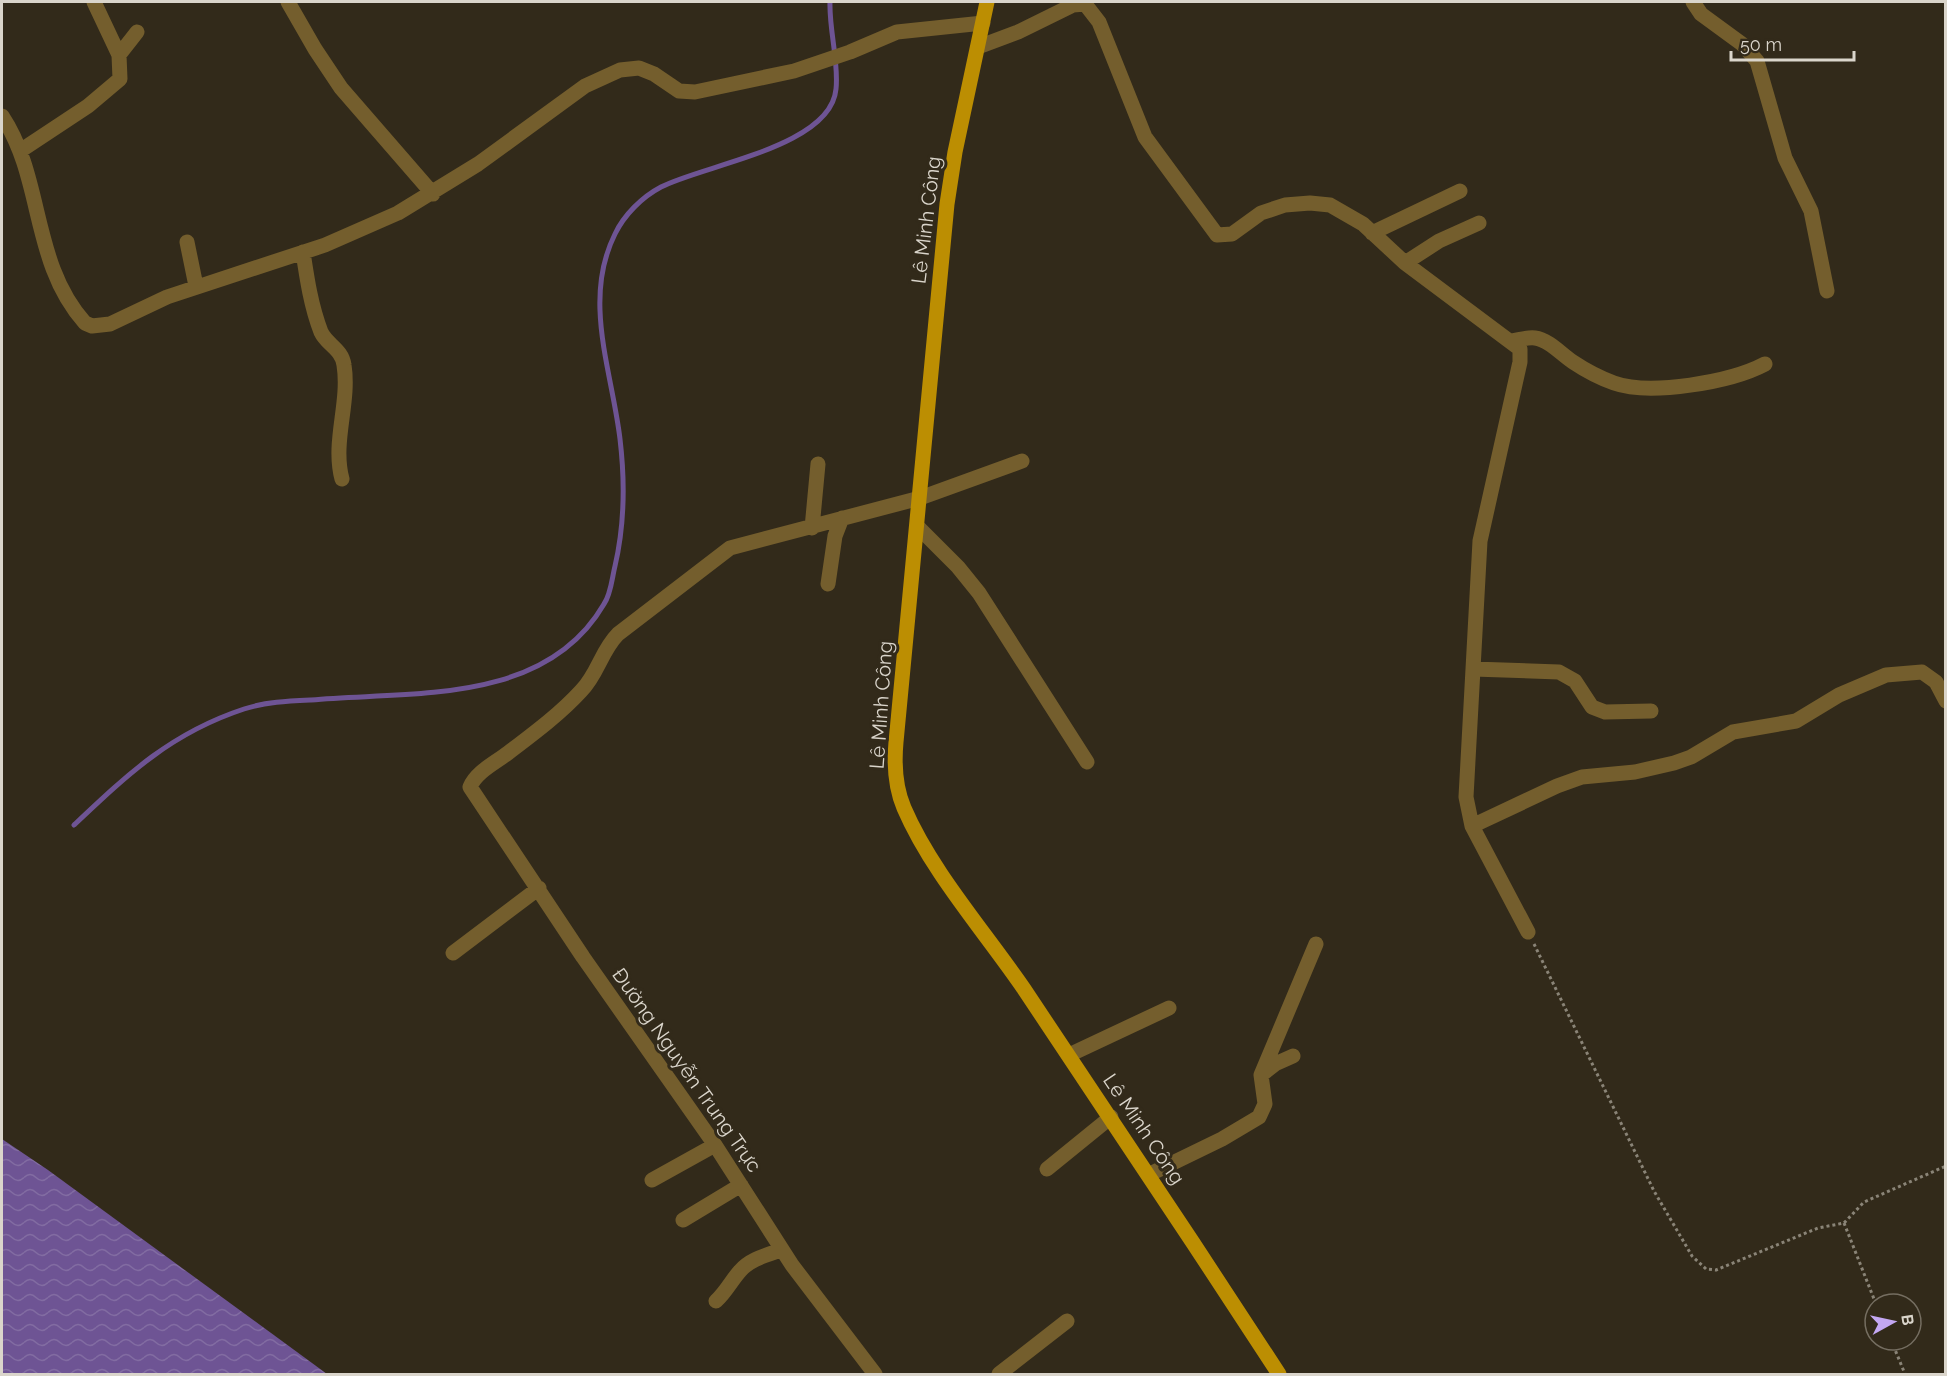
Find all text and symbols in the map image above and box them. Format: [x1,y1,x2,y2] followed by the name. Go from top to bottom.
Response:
[1731,24,1854,62] scale bar
[1740,34,1782,55] text: 50 m
[906,155,946,285] street label: Lê Minh Công
[865,640,897,770] street label: Lê Minh Công
[607,963,767,1177] street label: Đường Nguyễn Trung Trực
[1098,1069,1190,1189] street label: Lê Minh Công
[1863,1292,1923,1352] north arrow
[1897,1313,1918,1327] text: B

